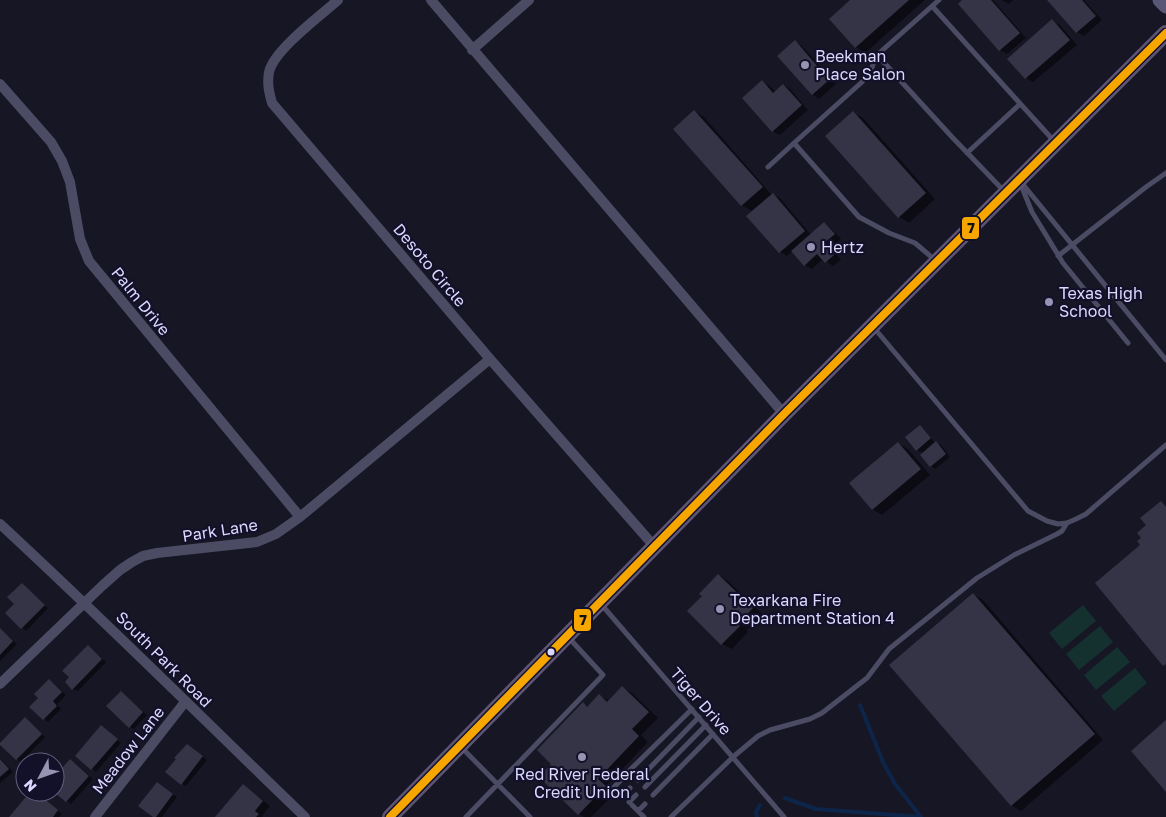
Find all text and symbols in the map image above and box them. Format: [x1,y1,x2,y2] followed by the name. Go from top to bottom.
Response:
[815,46,905,84] place label: Beekman Place Salon
[799,59,811,71] marker: Beekman Place Salon
[961,216,980,240] line badge: 7
[389,219,471,311] street label: Desoto Circle
[967,219,975,236] text: 7
[821,237,864,257] place label: Hertz
[805,241,817,253] marker: Hertz
[107,263,175,339] street label: Palm Drive
[1059,283,1143,321] place label: Texas High School
[1043,296,1055,308] marker: Texas High School
[181,514,259,546] street label: Park Lane
[730,590,895,628] place label: Texarkana Fire Department Station 4
[714,603,726,615] marker: Texarkana Fire Department Station 4
[112,607,216,711] street label: South Park Road
[573,608,592,632] line badge: 7
[579,611,587,628] text: 7
[546,647,556,657] unlabelled marker
[666,663,736,739] street label: Tiger Drive
[88,702,168,798] street label: Meadow Lane
[576,751,588,763] marker: Red River Federal Credit Union
[15,752,65,802] north arrow
[514,764,650,802] place label: Red River Federal Credit Union
[20,776,40,795] text: N

